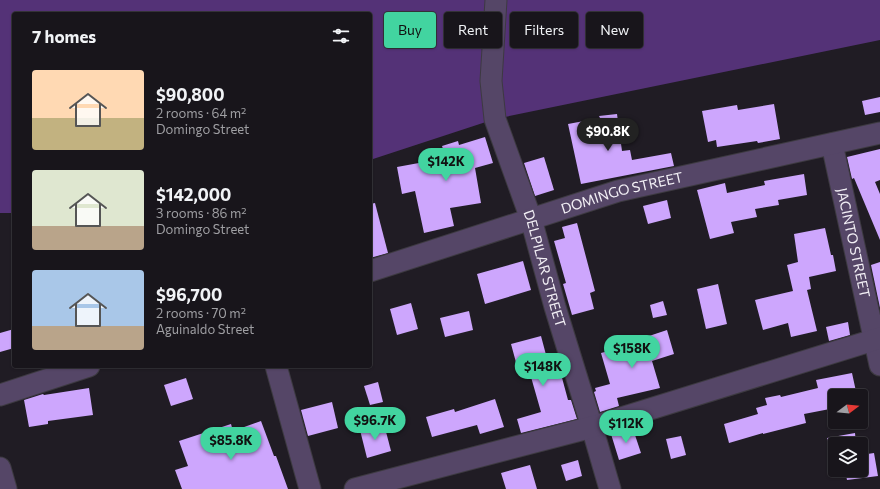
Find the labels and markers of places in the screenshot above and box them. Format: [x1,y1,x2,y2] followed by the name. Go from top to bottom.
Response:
[575,118,641,152] pin: $90.8K
[418,148,474,182] pin: $142K
[604,335,660,369] pin: $158K
[515,353,571,387] pin: $148K
[342,407,408,441] pin: $96.7K
[598,410,654,444] pin: $112K
[198,427,264,461] pin: $85.8K

